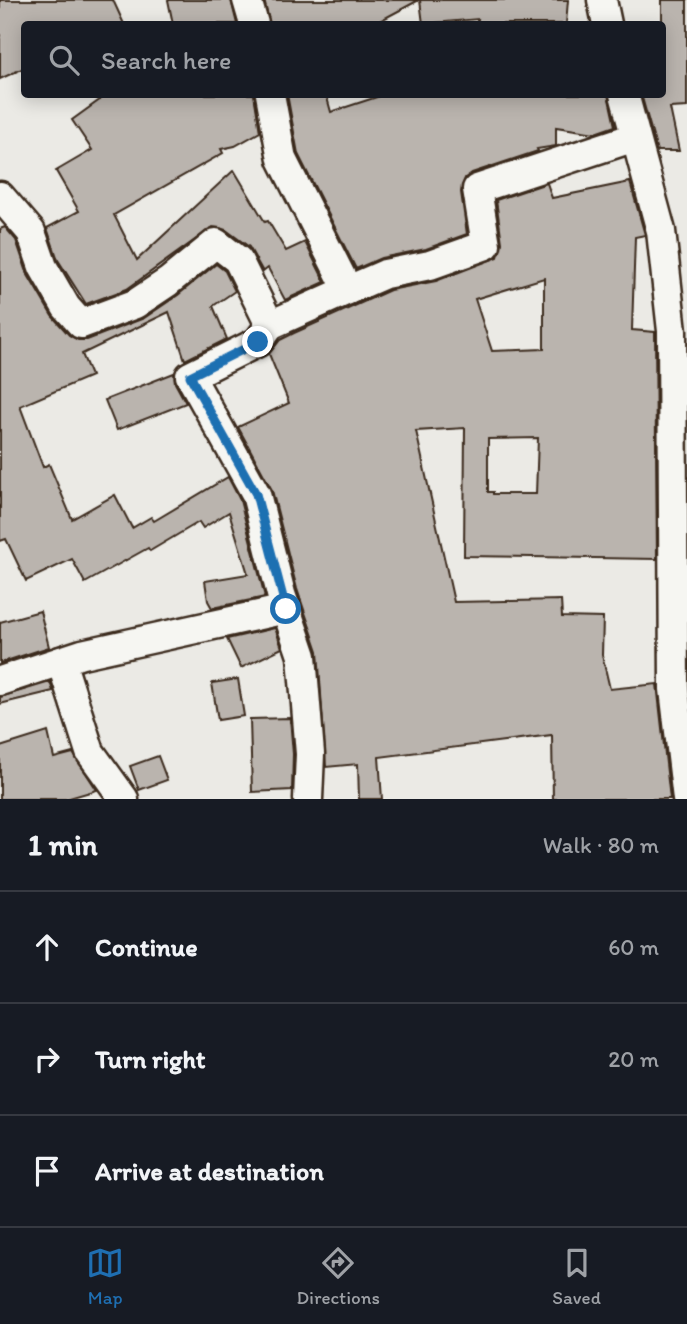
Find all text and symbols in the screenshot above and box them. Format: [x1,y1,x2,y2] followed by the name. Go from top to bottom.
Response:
[21,21,666,98] search box
[45,41,83,79] icon: search
[101,44,231,76] text: Search here
[242,326,273,357] route end
[270,593,301,624] route start
[28,826,98,863] text: 1 min
[543,831,659,859] text: Walk · 80 m
[28,928,66,966] icon: ahead
[95,931,198,963] text: Continue
[608,933,659,961] text: 60 m
[28,1040,66,1078] icon: right
[95,1043,206,1075] text: Turn right
[608,1045,659,1073] text: 20 m
[28,1152,66,1190] icon: arrive
[95,1155,324,1187] text: Arrive at destination
[86,1244,124,1309] tab: Map
[296,1244,380,1309] tab: Directions
[552,1244,601,1309] tab: Saved

